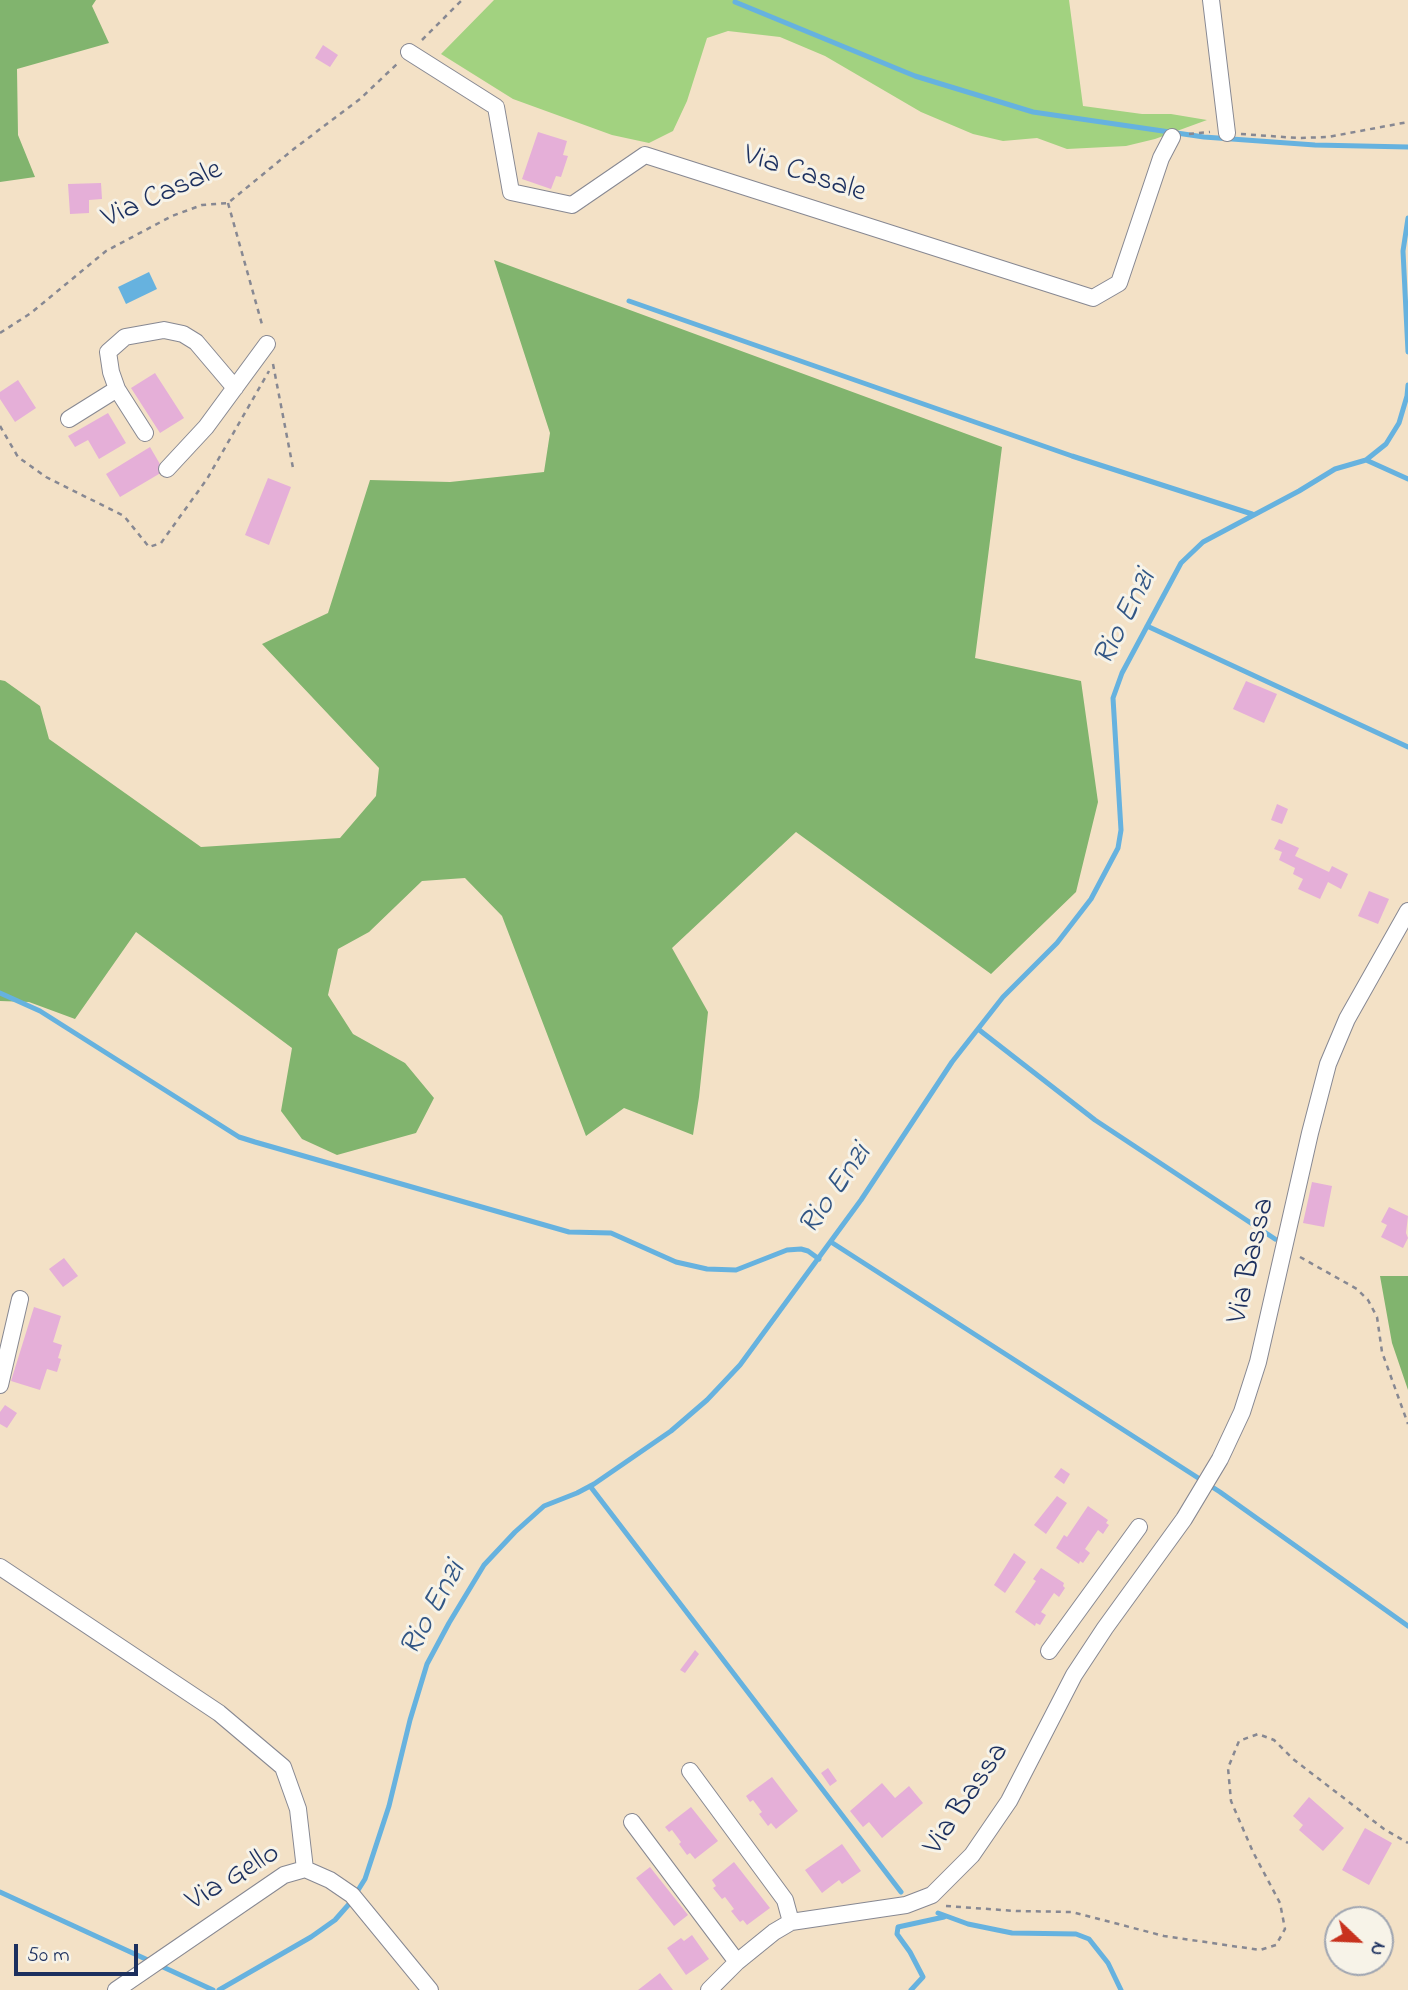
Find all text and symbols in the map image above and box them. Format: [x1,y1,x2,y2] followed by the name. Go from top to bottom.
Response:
[738,139,870,213] street label: Via Casale
[98,154,228,238] street label: Via Casale
[1087,565,1167,673] water label: Rio Enzi
[792,1138,882,1244] water label: Rio Enzi
[1221,1195,1285,1327] street label: Via Bassa
[393,1556,477,1664] water label: Rio Enzi
[917,1737,1019,1863] street label: Via Bassa
[181,1837,287,1921] street label: Via Gello
[1324,1906,1394,1976] north arrow
[18,1930,142,1974] scale bar
[1362,1937,1392,1960] text: N
[27,1941,70,1971] text: 50 m

